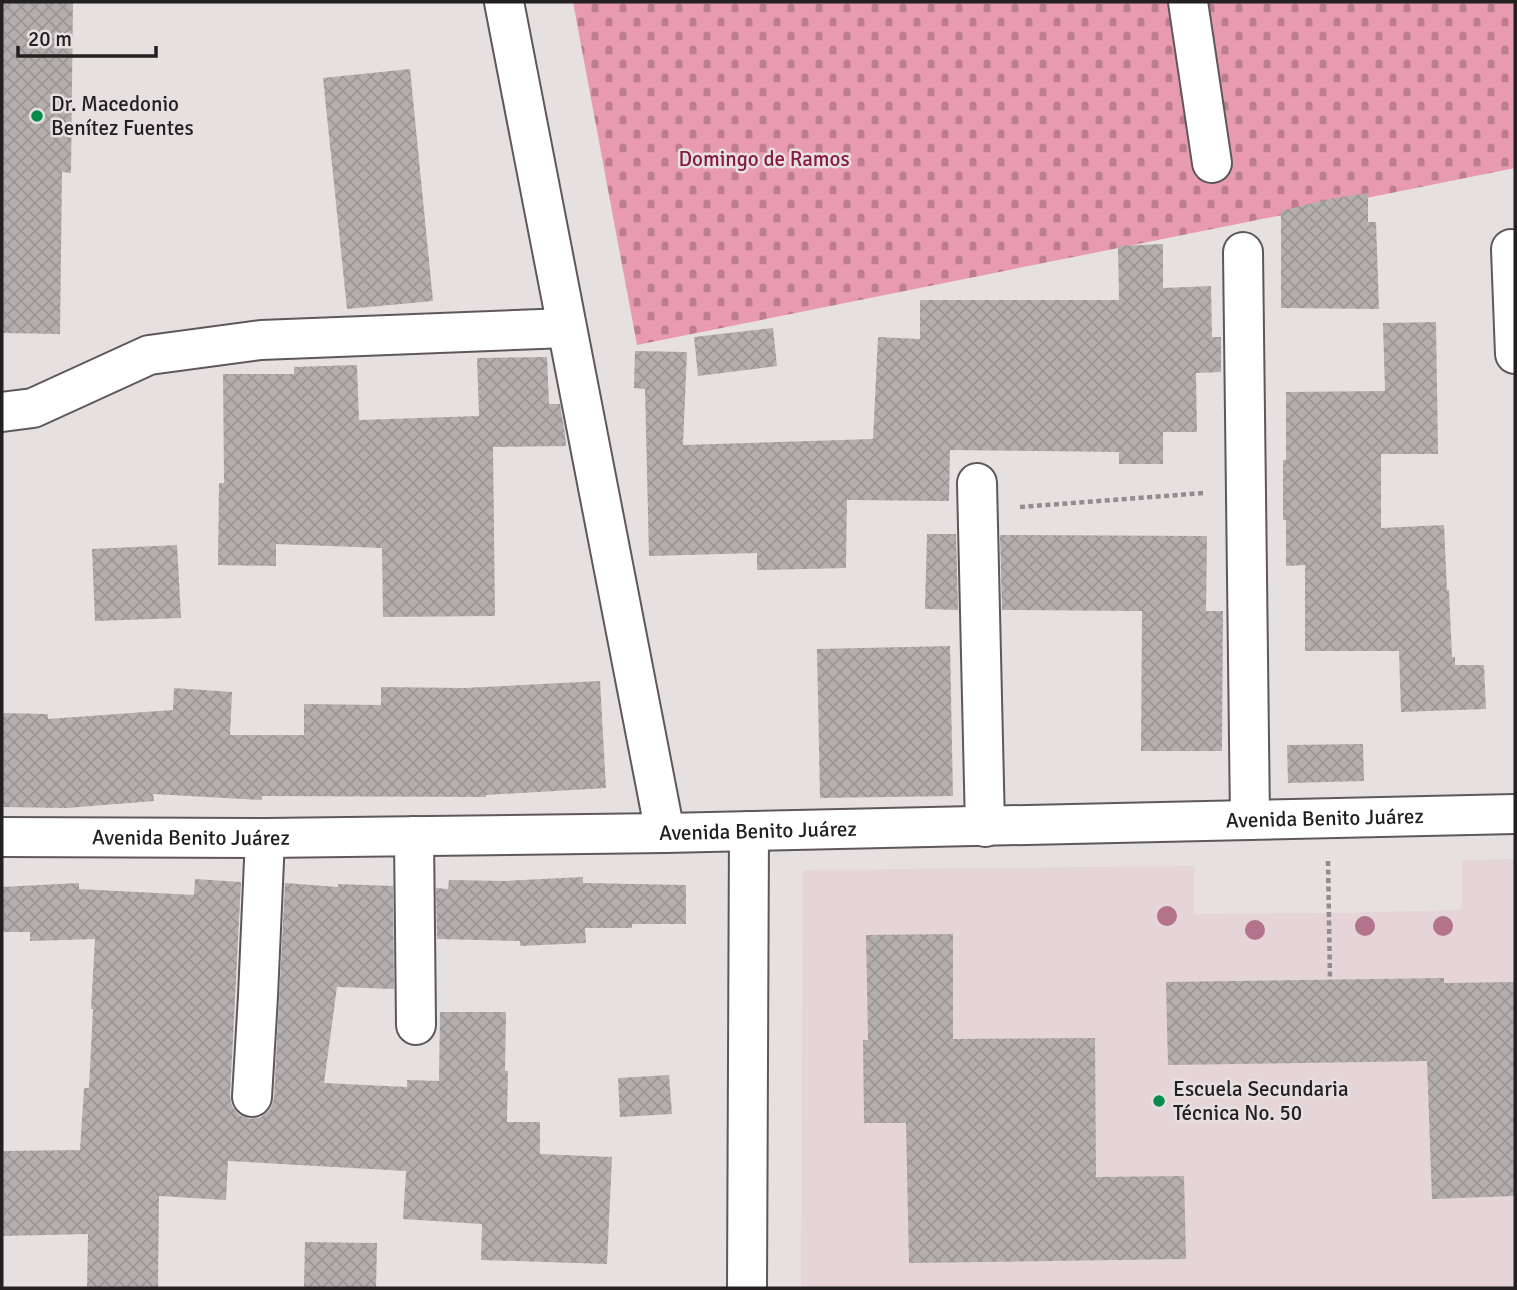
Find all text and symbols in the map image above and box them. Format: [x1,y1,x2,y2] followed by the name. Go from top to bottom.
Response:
[18,14,156,58] scale bar
[28,26,72,52] text: 20 m
[51,91,194,141] place label: Dr. Macedonio Benítez Fuentes
[29,108,45,124] marker: Dr. Macedonio Benítez Fuentes
[678,146,850,172] park label: Domingo de Ramos
[1226,803,1424,833] street label: Avenida Benito Juárez
[659,816,857,846] street label: Avenida Benito Juárez
[92,824,290,851] street label: Avenida Benito Juárez
[1173,1076,1349,1126] place label: Escuela Secundaria Técnica No. 50
[1151,1093,1167,1109] marker: Escuela Secundaria Técnica No. 50

